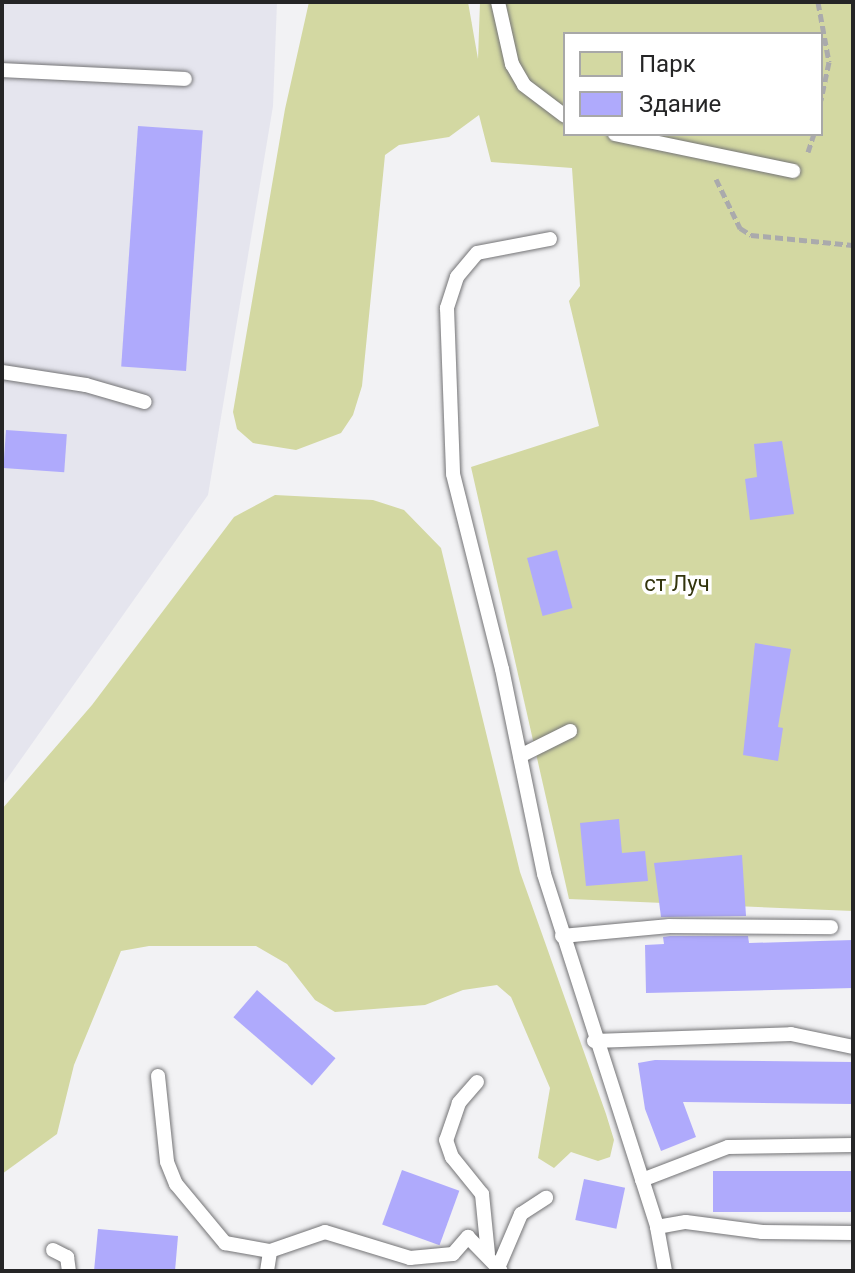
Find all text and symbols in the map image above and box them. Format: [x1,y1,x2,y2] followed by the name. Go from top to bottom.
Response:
[563,32,823,136] legend
[639,50,696,78] text: Парк
[639,90,721,118] text: Здание
[644,571,710,597] park label: ст Луч

